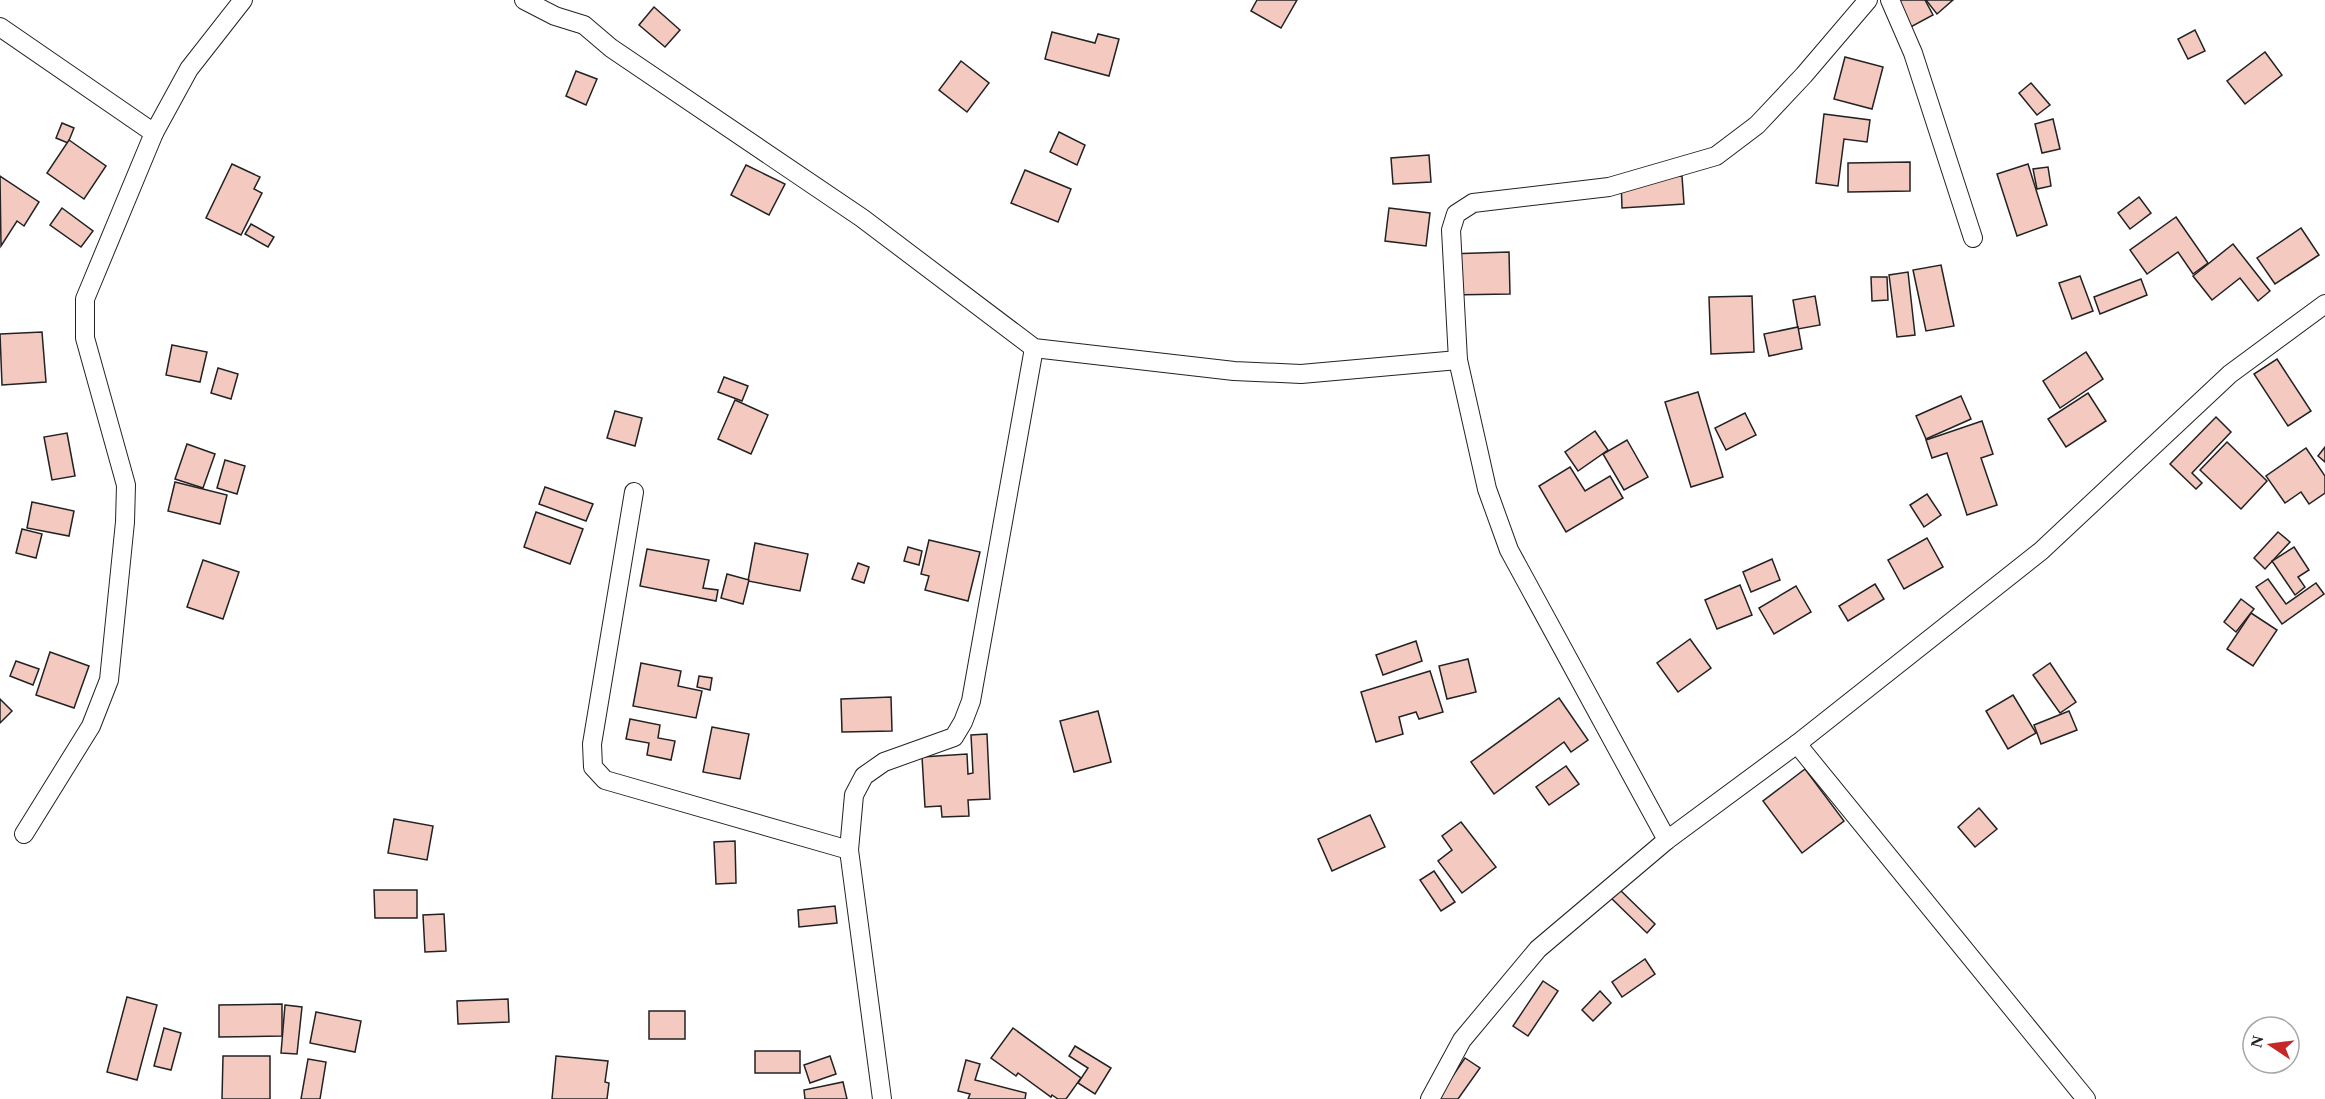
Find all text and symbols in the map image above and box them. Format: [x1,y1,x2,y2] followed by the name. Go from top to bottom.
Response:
[2241,1015,2301,1075] north arrow
[2247,1034,2267,1049] text: N

